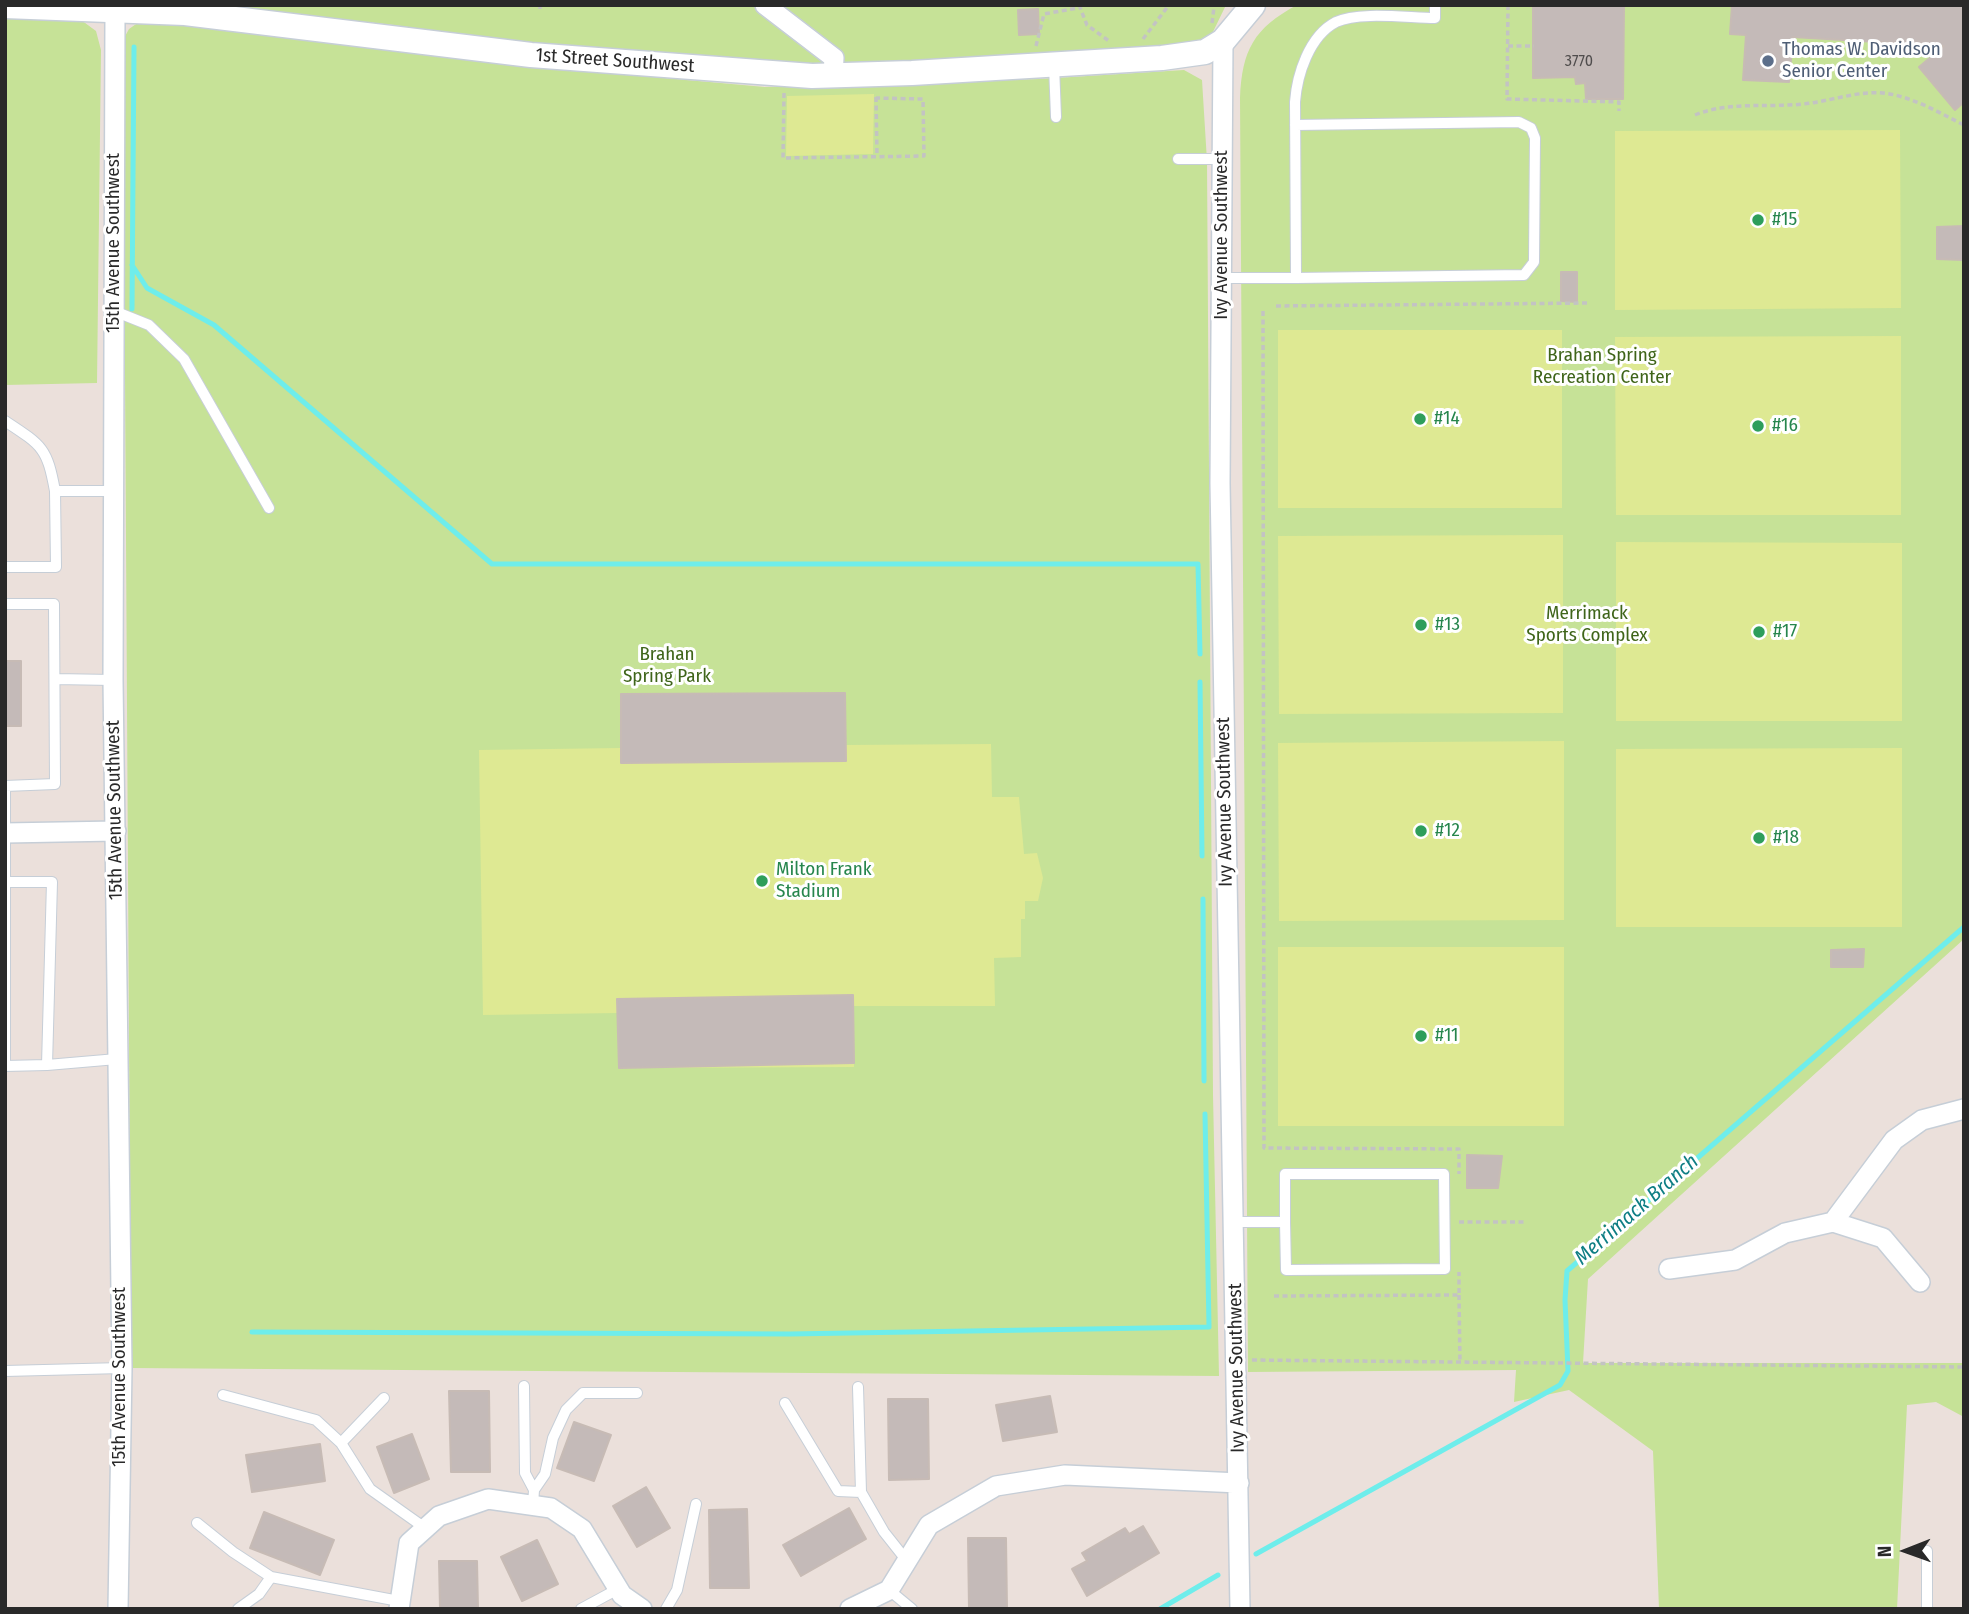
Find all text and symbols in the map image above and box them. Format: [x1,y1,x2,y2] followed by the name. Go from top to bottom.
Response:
[1782,39,1941,83] place label: Thomas W. Davidson Senior Center
[535,44,695,78] street label: 1st Street Southwest
[1565,52,1593,72] house number: 3770
[1760,53,1776,69] marker: Thomas W. Davidson Senior Center
[1211,150,1233,320] street label: Ivy Avenue Southwest
[103,153,125,333] street label: 15th Avenue Southwest
[1772,209,1797,231] place label: #15
[1750,212,1766,228] marker: #15
[1533,345,1671,389] park label: Brahan Spring Recreation Center
[1434,408,1460,430] place label: #14
[1412,411,1428,427] marker: #14
[1772,415,1798,437] place label: #16
[1750,418,1766,434] marker: #16
[1526,603,1648,647] park label: Merrimack Sports Complex
[1435,614,1460,636] place label: #13
[1413,617,1429,633] marker: #13
[1773,621,1797,643] place label: #17
[1751,624,1767,640] marker: #17
[623,644,711,688] park label: Brahan Spring Park
[1212,717,1238,887] street label: Ivy Avenue Southwest
[102,720,128,900] street label: 15th Avenue Southwest
[1435,820,1460,842] place label: #12
[1413,823,1429,839] marker: #12
[1773,827,1799,849] place label: #18
[1751,830,1767,846] marker: #18
[776,859,872,903] place label: Milton Frank Stadium
[754,873,770,889] marker: Milton Frank Stadium
[1435,1025,1459,1047] place label: #11
[1413,1028,1429,1044] marker: #11
[1570,1149,1704,1271] water label: Merrimack Branch
[1224,1283,1250,1453] street label: Ivy Avenue Southwest
[109,1287,131,1467] street label: 15th Avenue Southwest
[1871,1516,1941,1586] north arrow
[1873,1545,1896,1557] text: N

